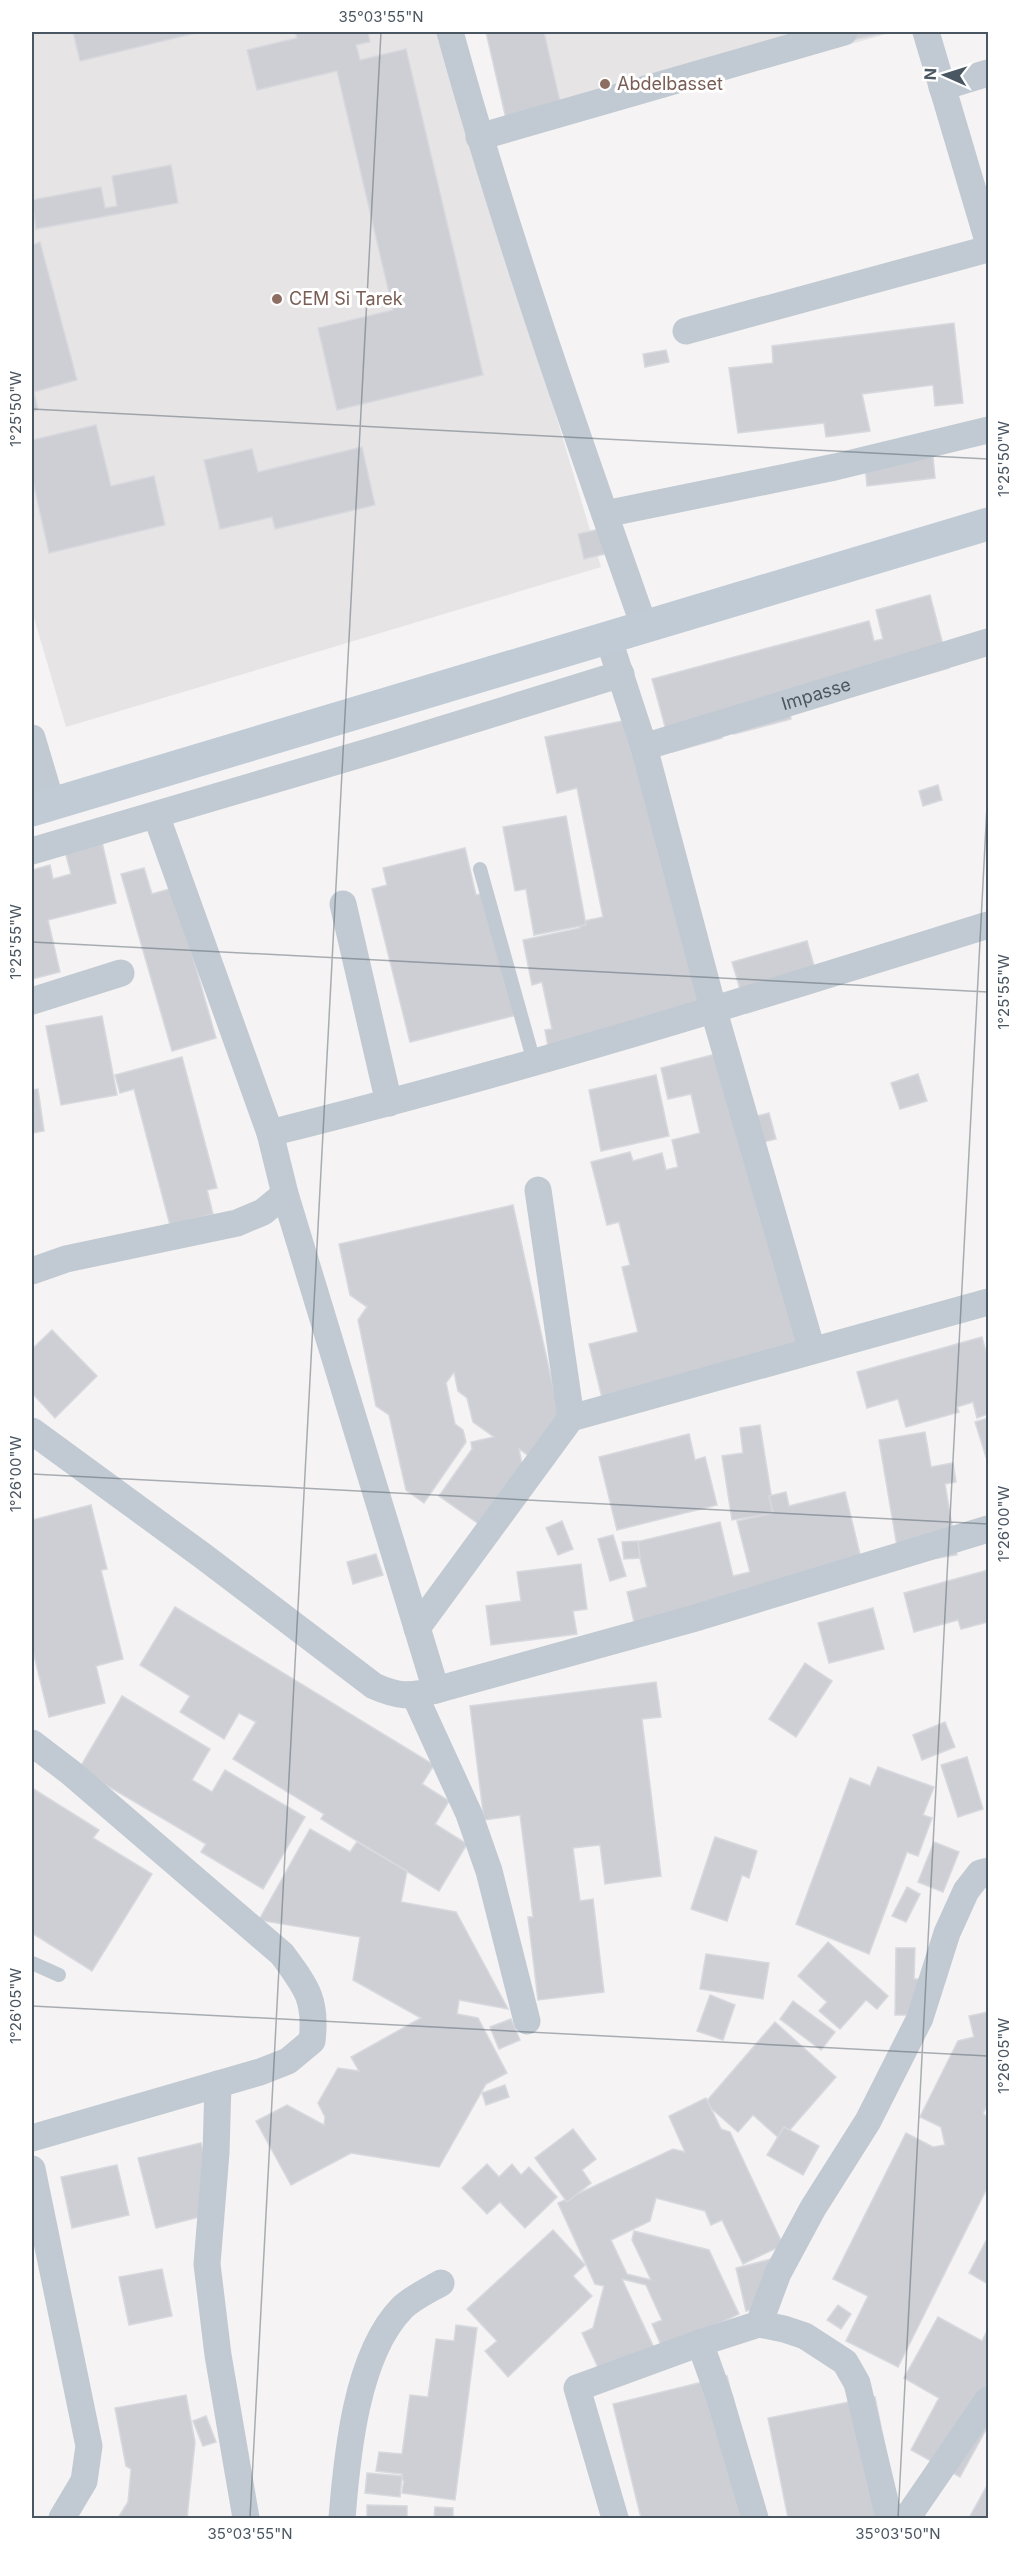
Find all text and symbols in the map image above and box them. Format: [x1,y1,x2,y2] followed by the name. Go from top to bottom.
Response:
[339,7,423,26] text: 35°03'55"N
[915,45,975,105] north arrow
[920,68,940,81] text: N
[617,73,723,94] place label: Abdelbasset
[598,77,612,91] marker: Abdelbasset
[289,288,403,309] place label: CEM Si Tarek
[270,292,284,306] marker: CEM Si Tarek
[6,371,25,447] text: 1°25'50"W
[994,421,1013,497] text: 1°25'50"W
[779,673,853,714] street label: Impasse
[6,904,25,980] text: 1°25'55"W
[994,954,1013,1030] text: 1°25'55"W
[6,1435,25,1512] text: 1°26'00"W
[994,1485,1013,1562] text: 1°26'00"W
[6,1968,25,2044] text: 1°26'05"W
[994,2018,1013,2094] text: 1°26'05"W
[208,2524,292,2543] text: 35°03'55"N
[855,2524,941,2543] text: 35°03'50"N

